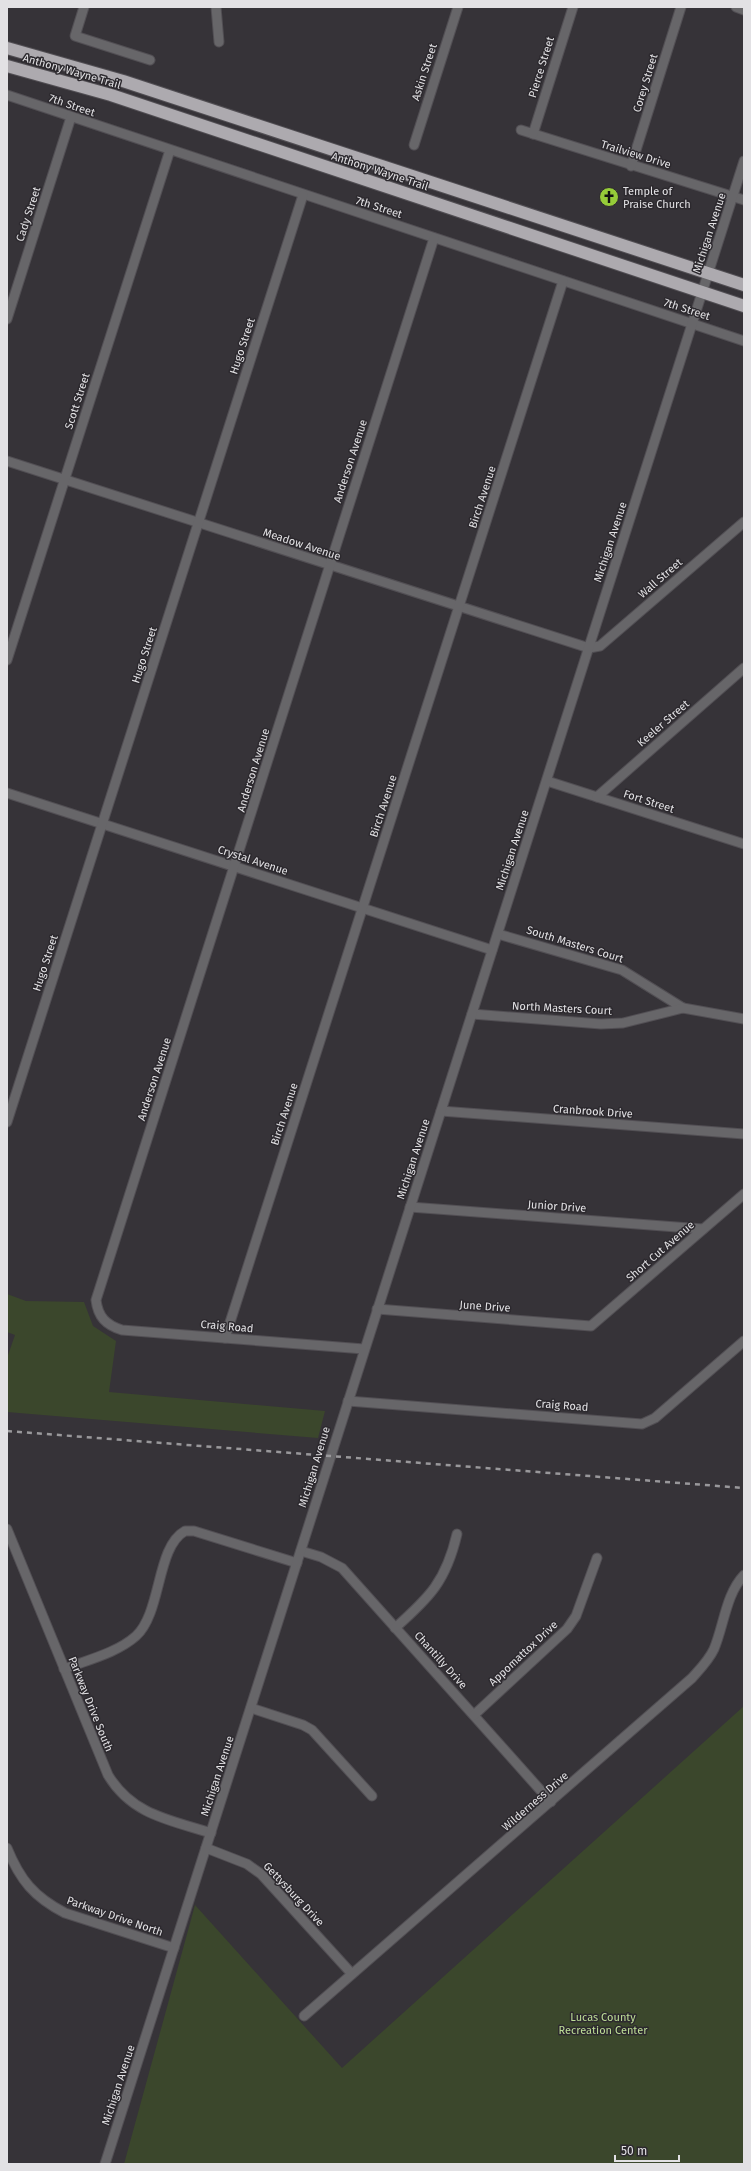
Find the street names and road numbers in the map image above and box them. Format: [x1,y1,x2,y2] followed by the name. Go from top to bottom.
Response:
[526,35,557,99] street label: Pierce Street
[409,42,440,102] street label: Askin Street
[21,51,122,92] street label: Anthony Wayne Trail
[630,52,661,114] street label: Corey Street
[47,92,97,119] street label: 7th Street
[599,138,672,171] street label: Trailview Drive
[330,150,430,193] street label: Anthony Wayne Trail
[14,185,43,243] street label: Cady Street
[690,191,729,275] street label: Michigan Avenue
[354,194,404,221] street label: 7th Street
[662,296,712,323] street label: 7th Street
[227,316,258,376] street label: Hugo Street
[62,371,93,431] street label: Scott Street
[331,418,370,504] street label: Anderson Avenue
[466,464,499,530] street label: Birch Avenue
[591,500,630,584] street label: Michigan Avenue
[261,526,342,563] street label: Meadow Avenue
[636,556,685,601] street label: Wall Street
[129,625,160,685] street label: Hugo Street
[635,697,692,749] street label: Keeler Street
[235,727,272,814] street label: Anderson Avenue
[367,773,400,839] street label: Birch Avenue
[622,787,676,816] street label: Fort Street
[493,808,532,892] street label: Michigan Avenue
[216,843,290,878] street label: Crystal Avenue
[525,924,625,965] street label: South Masters Court
[30,933,61,993] street label: Hugo Street
[512,999,612,1018] street label: North Masters Court
[135,1036,174,1122] street label: Anderson Avenue
[268,1081,301,1147] street label: Birch Avenue
[553,1102,633,1121] street label: Cranbrook Drive
[394,1117,433,1201] street label: Michigan Avenue
[527,1198,587,1215] street label: Junior Drive
[624,1218,697,1284] street label: Short Cut Avenue
[459,1298,511,1315] street label: June Drive
[200,1318,254,1335] street label: Craig Road
[535,1397,589,1414] street label: Craig Road
[296,1425,333,1509] street label: Michigan Avenue
[486,1618,560,1689] street label: Appomattox Drive
[412,1629,470,1692] street label: Chantilly Drive
[65,1655,116,1754] street label: Parkway Drive South
[198,1734,237,1818] street label: Michigan Avenue
[500,1769,571,1834] street label: Wilderness Drive
[261,1860,327,1929] street label: Gettysburg Drive
[65,1894,165,1939] street label: Parkway Drive North
[99,2043,138,2127] street label: Michigan Avenue

